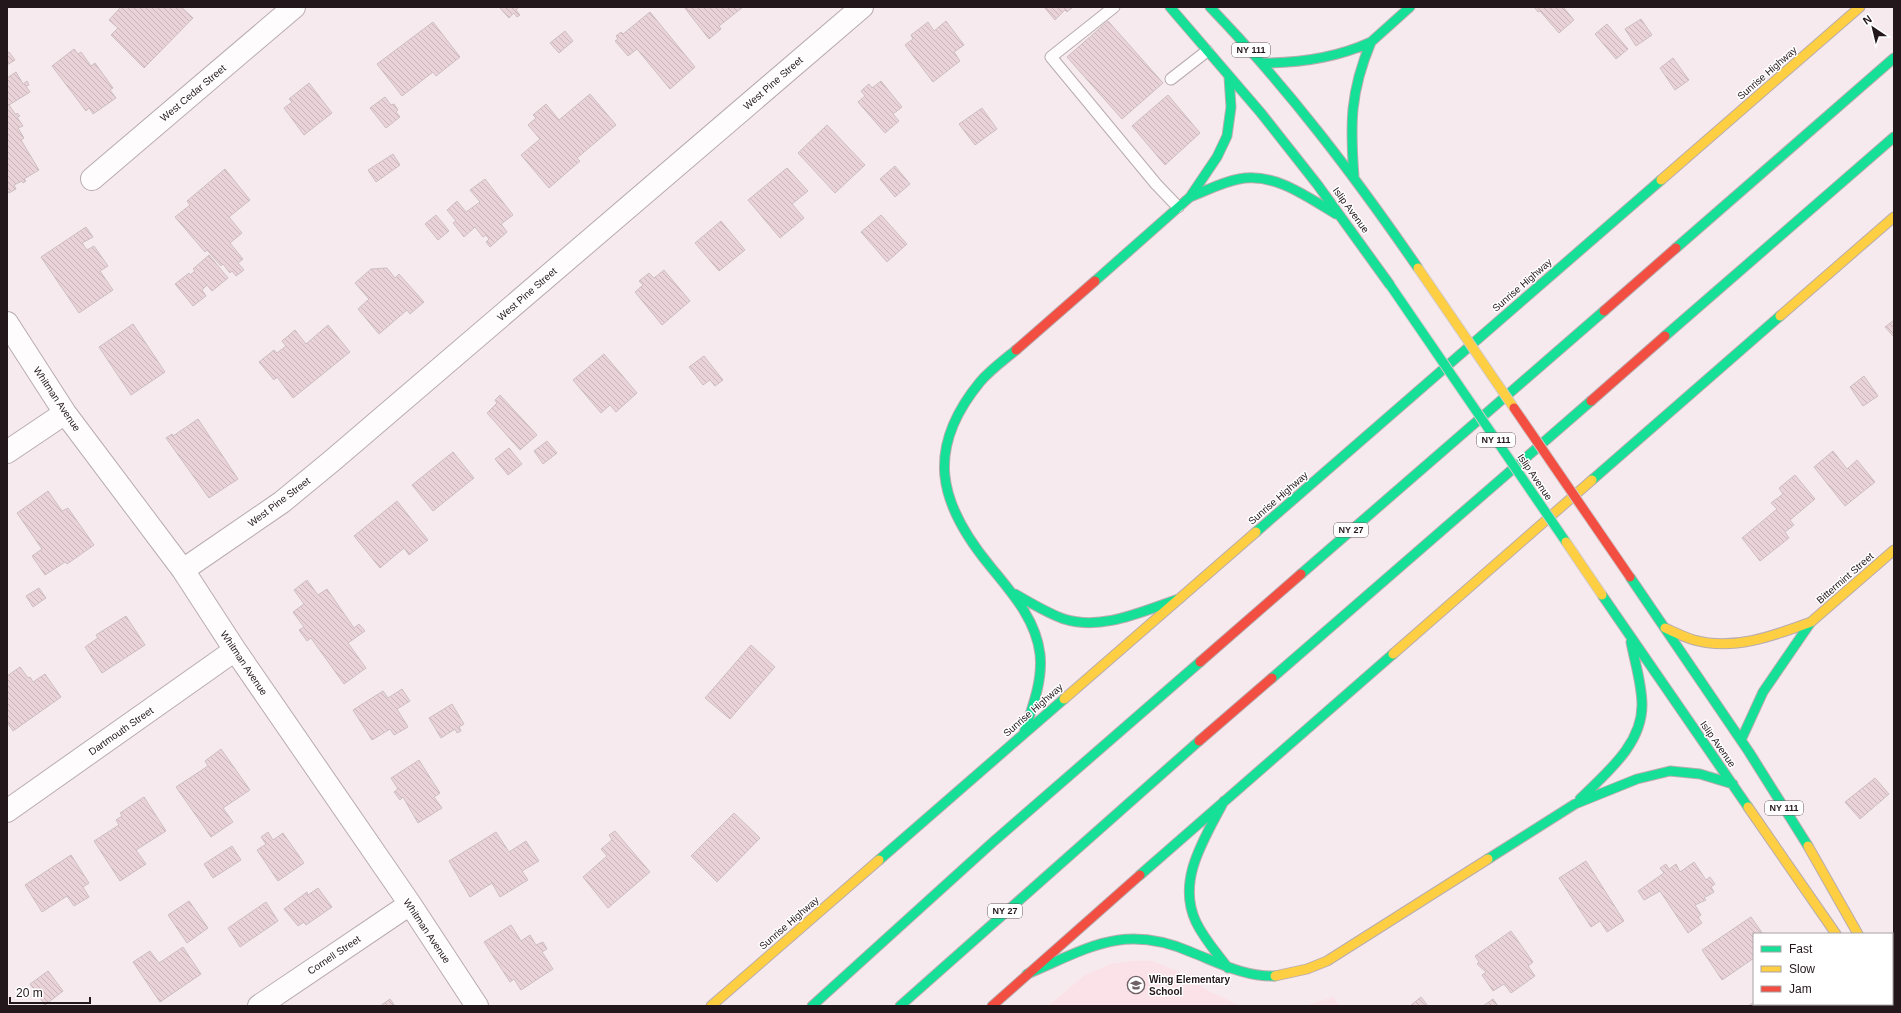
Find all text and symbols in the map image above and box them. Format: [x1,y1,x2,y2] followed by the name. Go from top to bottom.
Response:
[1853,8,1893,48] north arrow
[1861,13,1874,27] text: N
[1232,43,1270,57] road number: NY 111
[1735,44,1799,102] street label: Sunrise Highway
[741,54,805,112] street label: West Pine Street
[158,62,228,124] street label: West Cedar Street
[1331,185,1372,235] street label: Islip Avenue
[1490,256,1554,314] street label: Sunrise Highway
[495,265,559,323] street label: West Pine Street
[31,365,83,434] street label: Whitman Avenue
[1477,433,1515,447] road number: NY 111
[1515,452,1555,503] street label: Islip Avenue
[1246,469,1310,527] street label: Sunrise Highway
[246,475,312,529] street label: West Pine Street
[1334,523,1368,537] road number: NY 27
[1814,550,1876,606] street label: Bittermint Street
[218,629,270,698] street label: Whitman Avenue
[1001,681,1065,739] street label: Sunrise Highway
[87,705,156,757] street label: Dartmouth Street
[1698,719,1738,770] street label: Islip Avenue
[1765,801,1803,815] road number: NY 111
[757,894,821,952] street label: Sunrise Highway
[401,897,453,966] street label: Whitman Avenue
[988,904,1022,918] road number: NY 27
[306,933,363,977] street label: Cornell Street
[1753,933,1893,1005] legend
[1789,942,1813,956] text: Fast
[1789,962,1815,976] text: Slow
[1149,974,1230,997] place label: Wing Elementary School
[1126,975,1146,995] school or university icon: Wing Elementary School
[10,979,90,1005] scale bar
[1789,982,1812,996] text: Jam
[16,986,43,1000] text: 20 m

